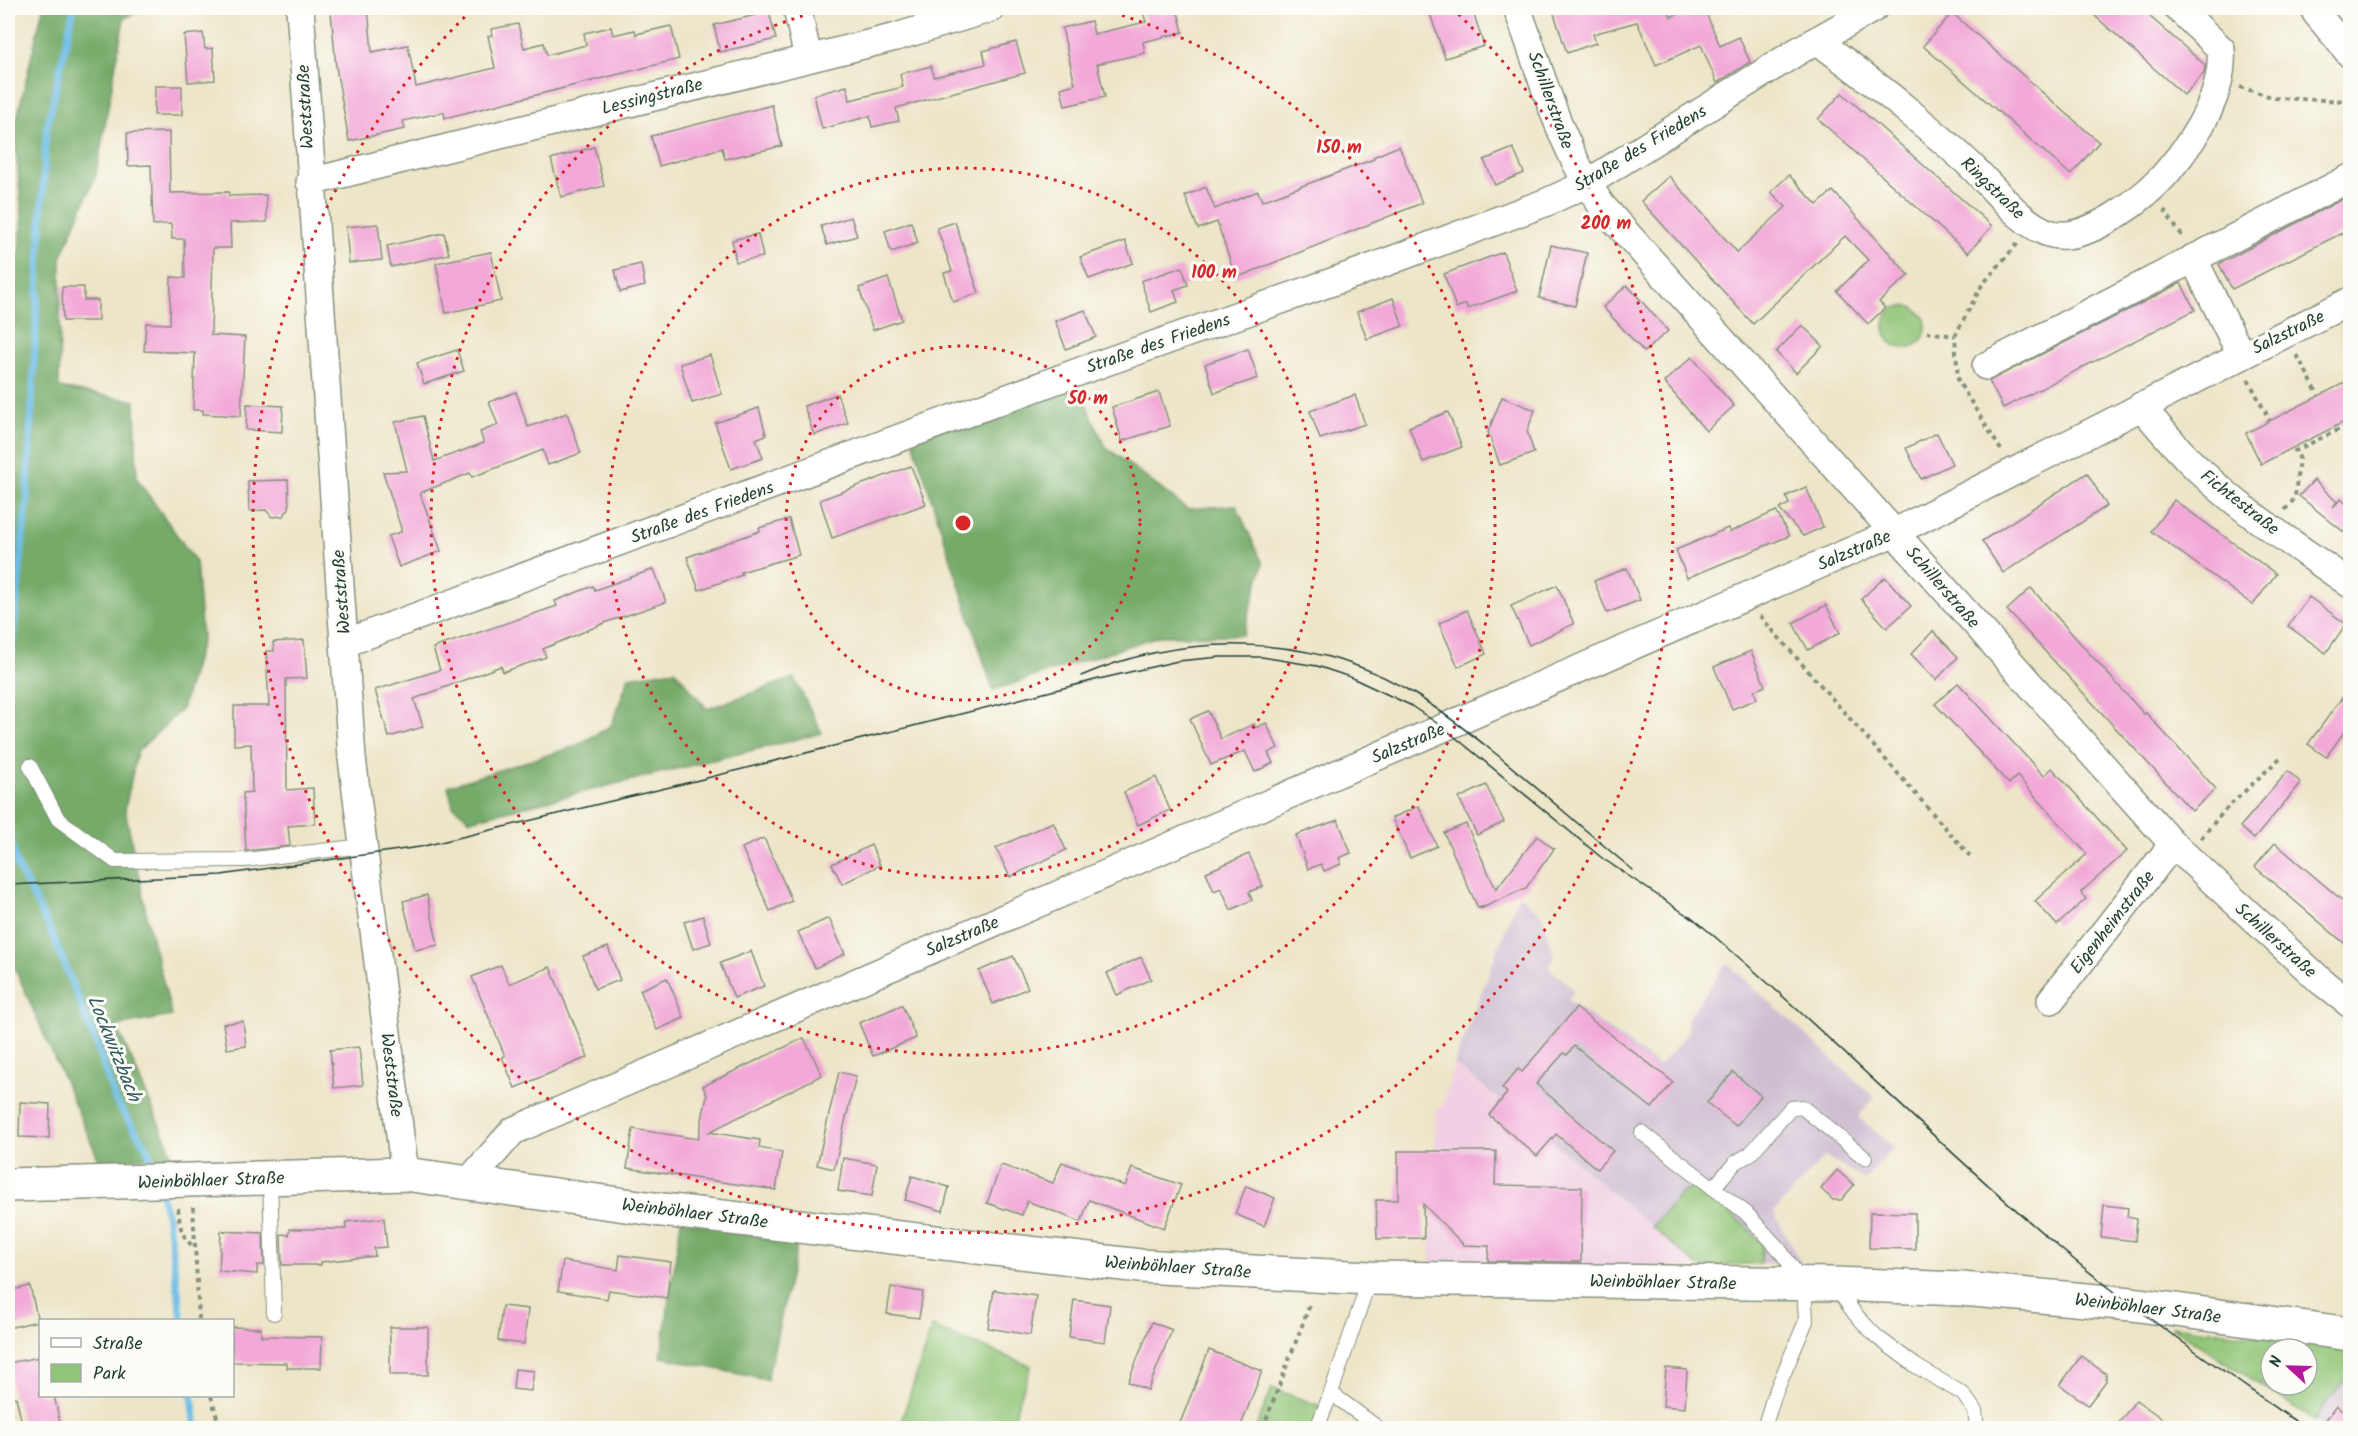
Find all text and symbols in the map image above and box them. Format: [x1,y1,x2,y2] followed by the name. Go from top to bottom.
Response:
[1519,48,1581,153] street label: Schillerstraße
[290,64,323,150] street label: Weststraße
[599,71,706,124] street label: Lessingstraße
[1569,98,1713,201] street label: Straße des Friedens
[1316,134,1362,163] text: 150 m
[1953,151,2031,228] street label: Ringstraße
[1581,210,1632,239] text: 200 m
[1191,259,1237,288] text: 100 m
[2247,303,2330,363] street label: Salzstraße
[1082,306,1235,383] street label: Straße des Friedens
[1067,385,1108,414] text: 50 m
[2193,463,2285,544] street label: Fichtestraße
[627,474,779,553] street label: Straße des Friedens
[953,513,973,533] centre of rings
[1813,523,1896,580] street label: Salzstraße
[1897,540,1986,636] street label: Schillerstraße
[325,549,360,635] street label: Weststraße
[1367,716,1450,773] street label: Salzstraße
[2063,865,2163,981] street label: Eigenheimstraße
[2227,896,2323,986] street label: Schillerstraße
[921,909,1004,966] street label: Salzstraße
[77,991,150,1109] water label: Lockwitzbach
[371,1031,410,1119] street label: Weststraße
[137,1164,285,1199] street label: Weinböhlaer Straße
[620,1191,770,1238] street label: Weinböhlaer Straße
[1104,1249,1252,1288] street label: Weinböhlaer Straße
[1589,1268,1737,1299] street label: Weinböhlaer Straße
[2073,1286,2223,1333] street label: Weinböhlaer Straße
[39,1319,234,1397] legend
[93,1330,143,1359] text: Straße
[2259,1337,2319,1397] north arrow
[2263,1353,2290,1371] text: N
[93,1360,126,1389] text: Park

